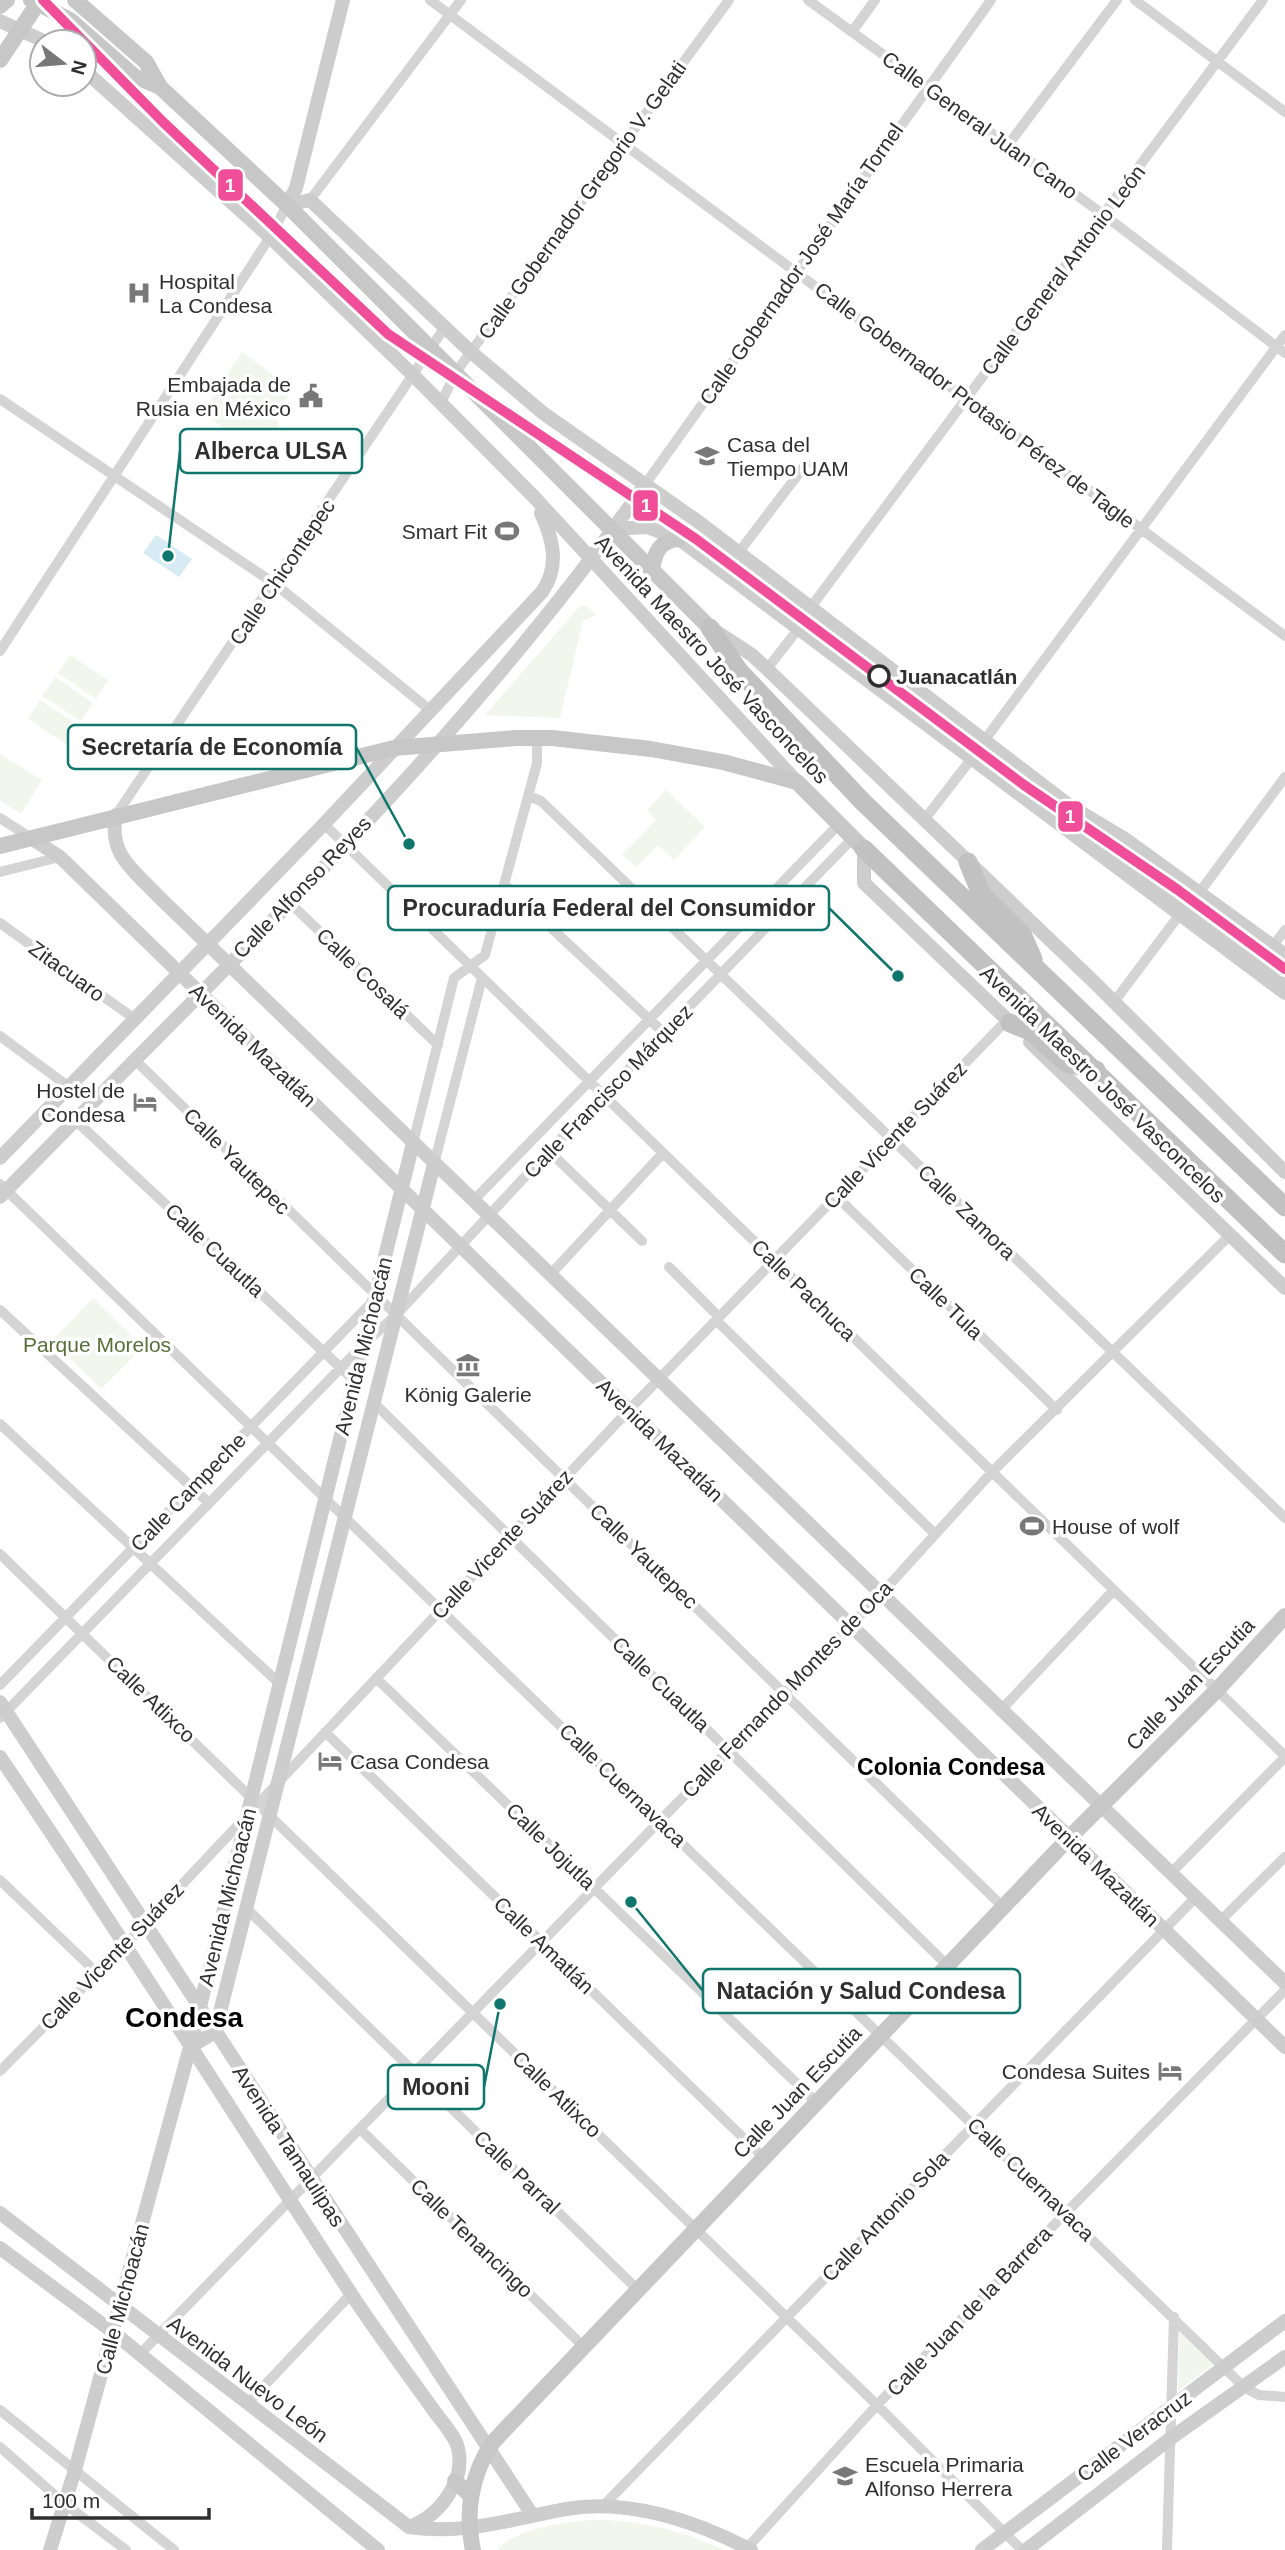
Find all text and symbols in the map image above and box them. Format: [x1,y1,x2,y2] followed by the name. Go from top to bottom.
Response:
[28,28,98,98] north arrow
[878,46,1082,204] street label: Calle General Juan Cano
[473,57,691,343] street label: Calle Gobernador Gregorio V. Gelati
[67,58,91,77] text: N
[695,119,907,409] street label: Calle Gobernador José María Tornel
[977,161,1149,379] street label: Calle General Antonio León
[217,168,244,202] line badge: 1
[225,175,236,196] text: 1
[159,270,273,317] place label: Hospital La Condesa
[811,277,1139,533] street label: Calle Gobernador Protasio Pérez de Tagle
[125,279,153,307] hospital icon: Hospital La Condesa
[136,373,291,420] place label: Embajada de Rusia en México
[297,382,325,410] public building icon: Embajada de Rusia en México
[180,429,362,473] callout: Alberca ULSA
[727,433,849,480] place label: Casa del Tiempo UAM
[194,438,348,464] text: Alberca ULSA
[693,442,721,470] school or university icon: Casa del Tiempo UAM
[632,489,659,522] line badge: 1
[225,495,339,649] street label: Calle Chicontepec
[641,495,652,516] text: 1
[493,517,521,545] sports icon: Smart Fit
[402,520,487,543] place label: Smart Fit
[591,530,833,788] street label: Avenida Maestro José Vasconcelos
[868,665,890,687] marker: Juanacatlán
[896,665,1017,688] place label: Juanacatlán
[68,725,356,769] callout: Secretaría de Economía
[82,734,343,760] text: Secretaría de Economía
[1057,800,1084,833] line badge: 1
[1065,806,1076,827] text: 1
[228,811,376,963] street label: Calle Alfonso Reyes
[388,886,829,930] callout: Procuraduría Federal del Consumidor
[403,895,815,921] text: Procuraduría Federal del Consumidor
[312,923,414,1023] street label: Calle Cosalá
[25,936,109,1006] street label: Zitacuaro
[976,961,1230,1207] street label: Avenida Maestro José Vasconcelos
[185,979,321,1111] street label: Avenida Mazatlán
[519,999,697,1183] street label: Calle Francisco Márquez
[819,1057,971,1213] street label: Calle Vicente Suárez
[36,1079,125,1126] place label: Hostel de Condesa
[131,1088,159,1116] hotel icon: Hostel de Condesa
[179,1103,295,1219] street label: Calle Yautepec
[914,1160,1021,1264] street label: Calle Zamora
[161,1199,269,1302] street label: Calle Cuautla
[747,1235,861,1346] street label: Calle Pachuca
[330,1254,396,1438] street label: Avenida Michoacán
[904,1262,988,1344] street label: Calle Tula
[23,1333,171,1356] park label: Parque Morelos
[454,1351,482,1379] museum icon: König Galerie
[592,1374,728,1506] street label: Avenida Mazatlán
[404,1383,532,1406] place label: König Galerie
[126,1428,250,1556] street label: Calle Campeche
[427,1465,577,1623] street label: Calle Vicente Suárez
[585,1499,703,1613] street label: Calle Yautepec
[1018,1512,1046,1540] sports icon: House of wolf
[1052,1515,1179,1538] place label: House of wolf
[677,1576,897,1802] street label: Calle Fernando Montes de Oca
[1121,1613,1259,1755] street label: Calle Juan Escutia
[608,1632,715,1736] street label: Calle Cuautla
[102,1651,200,1747] street label: Calle Atlixco
[555,1719,691,1851] street label: Calle Cuernavaca
[316,1747,344,1775] hotel icon: Casa Condesa
[350,1750,489,1773] place label: Casa Condesa
[857,1754,1045,1780] district label: Colonia Condesa
[502,1798,600,1894] street label: Calle Jojutla
[1028,1799,1164,1931] street label: Avenida Mazatlán
[194,1805,260,1989] street label: Avenida Michoacán
[36,1878,188,2034] street label: Calle Vicente Suárez
[489,1892,599,1998] street label: Calle Amatlán
[703,1969,1020,2013] callout: Natación y Salud Condesa
[717,1978,1006,2004] text: Natación y Salud Condesa
[125,2002,244,2033] district label: Condesa
[728,2021,866,2163] street label: Calle Juan Escutia
[508,2046,606,2142] street label: Calle Atlixco
[1156,2057,1184,2085] hotel icon: Condesa Suites
[1002,2060,1150,2083] place label: Condesa Suites
[228,2061,350,2231] street label: Avenida Tamaulipas
[388,2065,484,2109] callout: Mooni
[402,2074,470,2100] text: Mooni
[963,2113,1099,2245] street label: Calle Cuernavaca
[470,2126,564,2218] street label: Calle Parral
[817,2146,953,2286] street label: Calle Antonio Sola
[406,2174,538,2302] street label: Calle Tenancingo
[91,2221,153,2377] street label: Calle Michoacán
[882,2221,1056,2400] street label: Calle Juan de la Barrera
[163,2311,333,2447] street label: Avenida Nuevo León
[1073,2386,1195,2486] street label: Calle Veracruz
[865,2453,1024,2500] place label: Escuela Primaria Alfonso Herrera
[831,2462,859,2490] school or university icon: Escuela Primaria Alfonso Herrera
[32,2476,208,2520] scale bar
[42,2489,100,2512] text: 100 m

